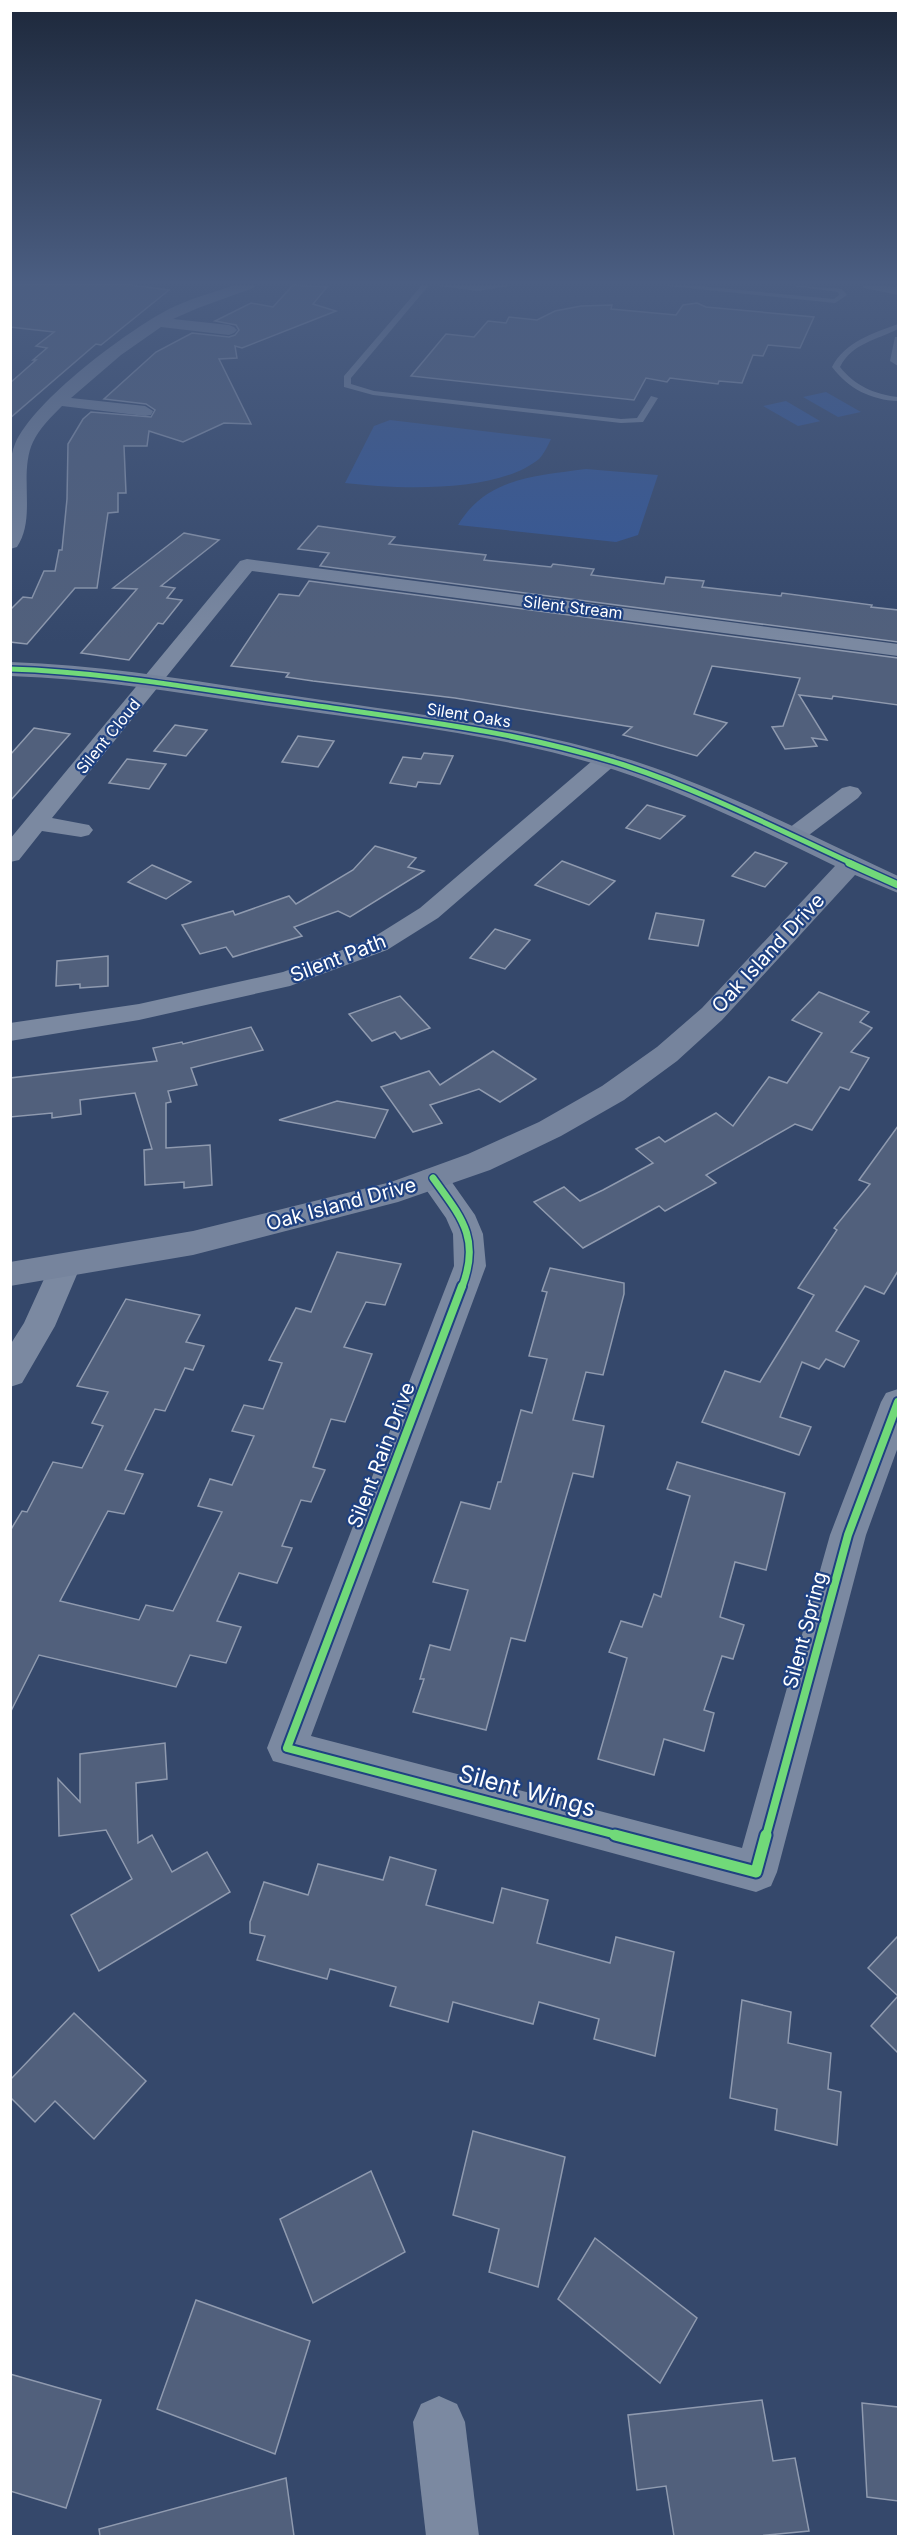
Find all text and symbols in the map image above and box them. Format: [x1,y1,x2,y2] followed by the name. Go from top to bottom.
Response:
[522,591,624,623] street label: Silent Stream
[72,694,144,778] street label: Silent Cloud
[425,698,513,732] street label: Silent Oaks
[707,888,829,1018] street label: Oak Island Drive
[287,929,389,987] street label: Silent Path
[263,1172,419,1236] street label: Oak Island Drive
[342,1379,420,1531] street label: Silent Rain Drive
[778,1569,832,1691] street label: Silent Spring
[455,1758,599,1823] street label: Silent Wings

